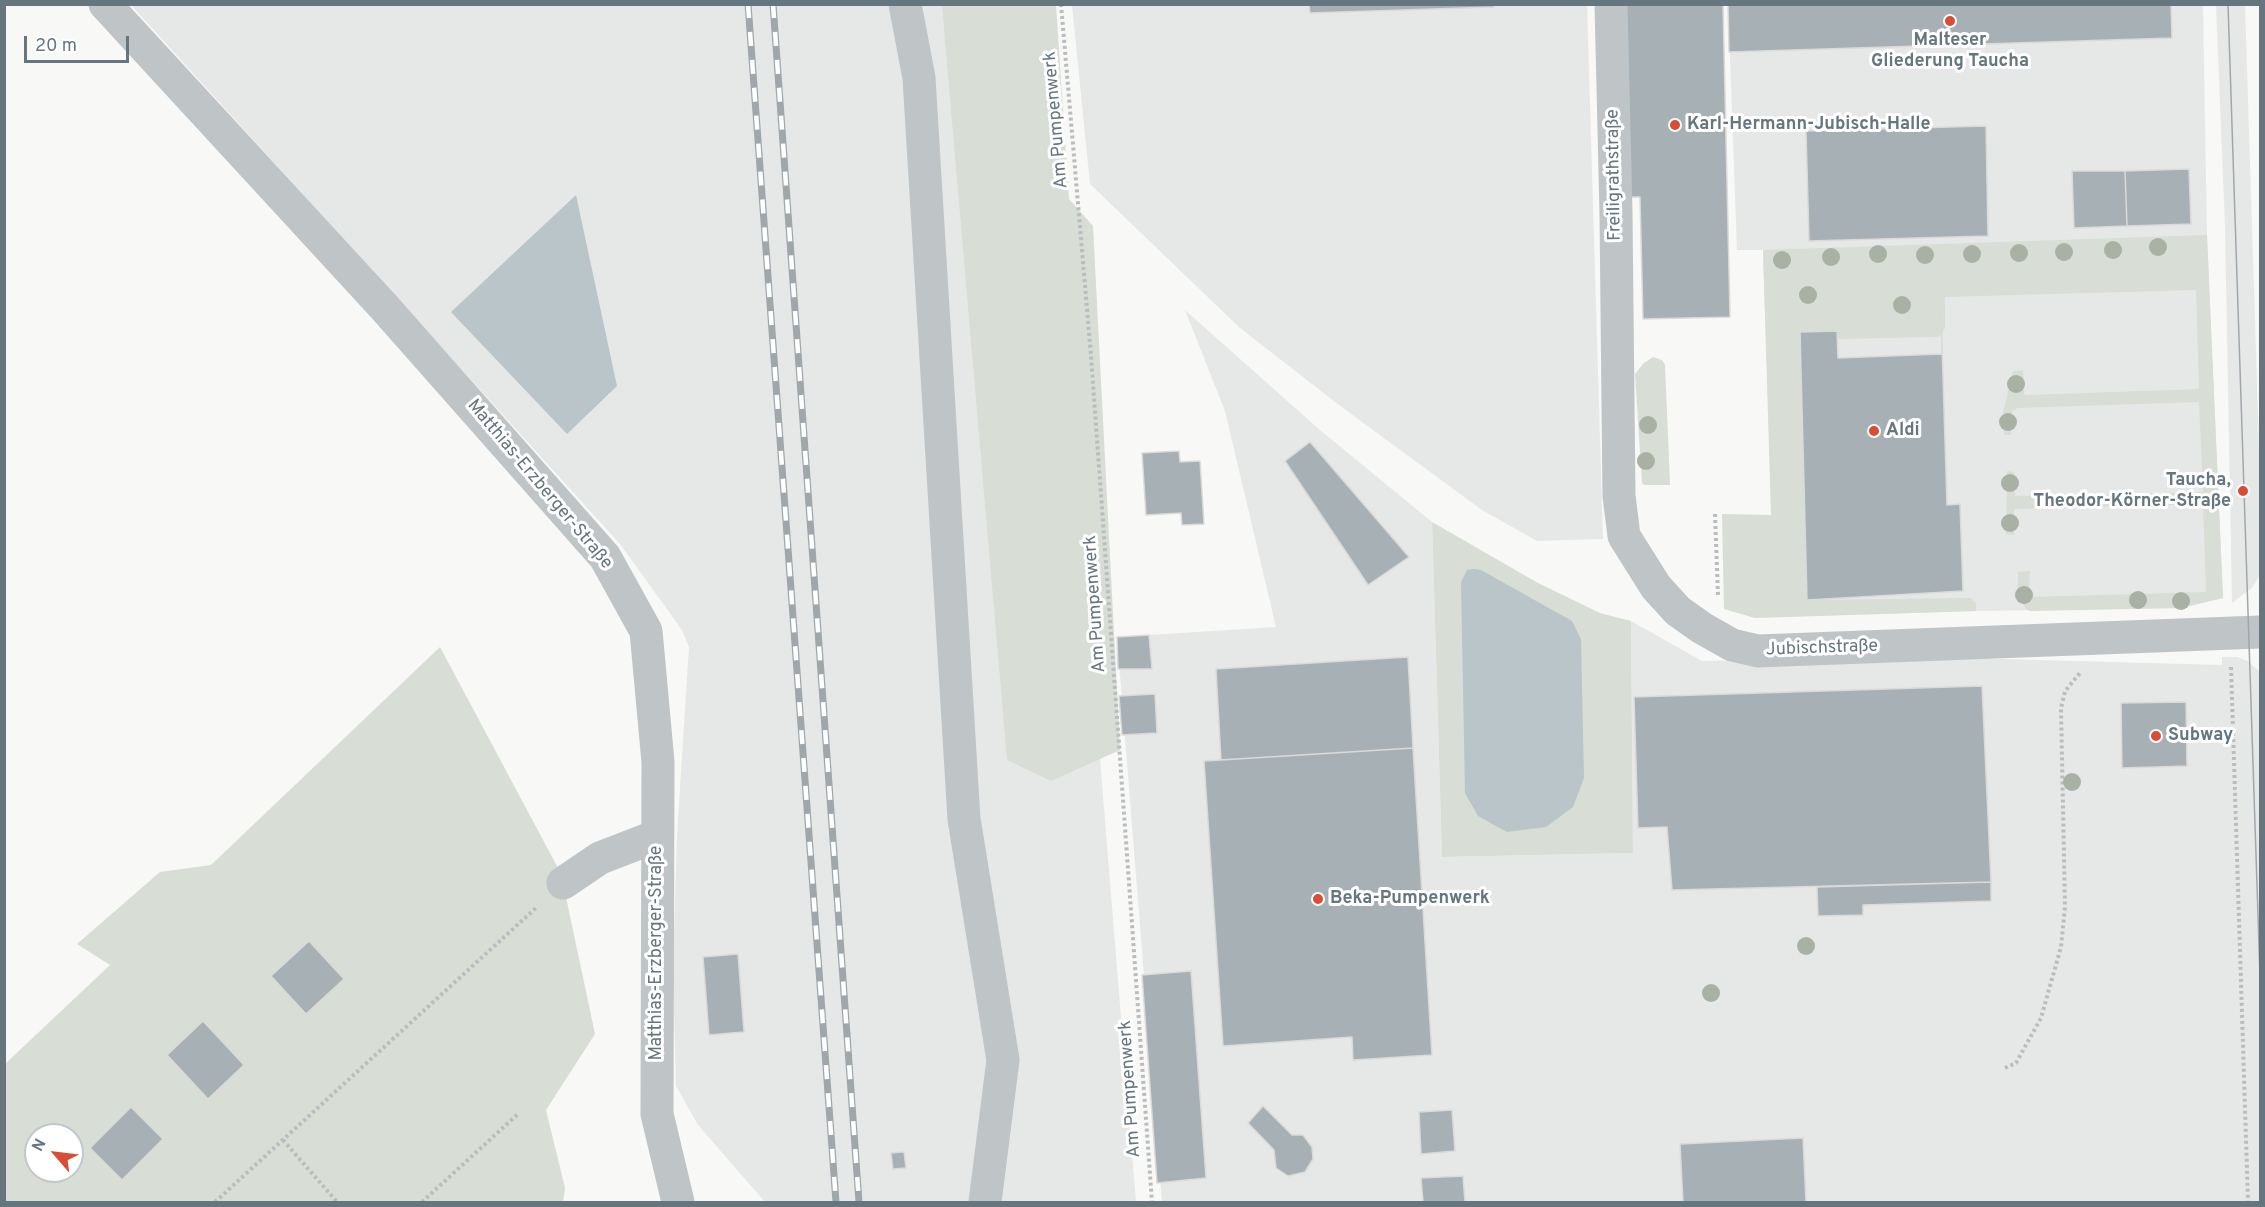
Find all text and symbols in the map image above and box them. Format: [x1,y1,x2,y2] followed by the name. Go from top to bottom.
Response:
[1943,14,1957,28] marker: Malteser Gliederung Taucha
[27,24,132,62] scale bar
[1871,30,2029,72] place label: Malteser Gliederung Taucha
[35,35,77,58] text: 20 m
[1040,50,1074,190] street label: Am Pumpenwerk
[1603,109,1627,241] street label: Freiligrathstraße
[1687,114,1930,136] place label: Karl-Hermann-Jubisch-Halle
[1668,118,1682,132] marker: Karl-Hermann-Jubisch-Halle
[462,396,616,574] street label: Matthias-Erzberger-Straße
[1886,420,1920,442] place label: Aldi
[1867,424,1881,438] marker: Aldi
[2033,470,2231,512] place label: Taucha, Theodor-Körner-Straße
[2236,484,2250,498] marker: Taucha, Theodor-Körner-Straße
[1080,535,1112,673] street label: Am Pumpenwerk
[1766,636,1878,662] street label: Jubischstraße
[2168,725,2233,747] place label: Subway
[2149,729,2163,743] marker: Subway
[646,845,668,1061] street label: Matthias-Erzberger-Straße
[1330,888,1490,910] place label: Beka-Pumpenwerk
[1311,892,1325,906] marker: Beka-Pumpenwerk
[1115,1020,1147,1158] street label: Am Pumpenwerk
[24,1123,84,1183] north arrow
[28,1136,51,1155] text: N

